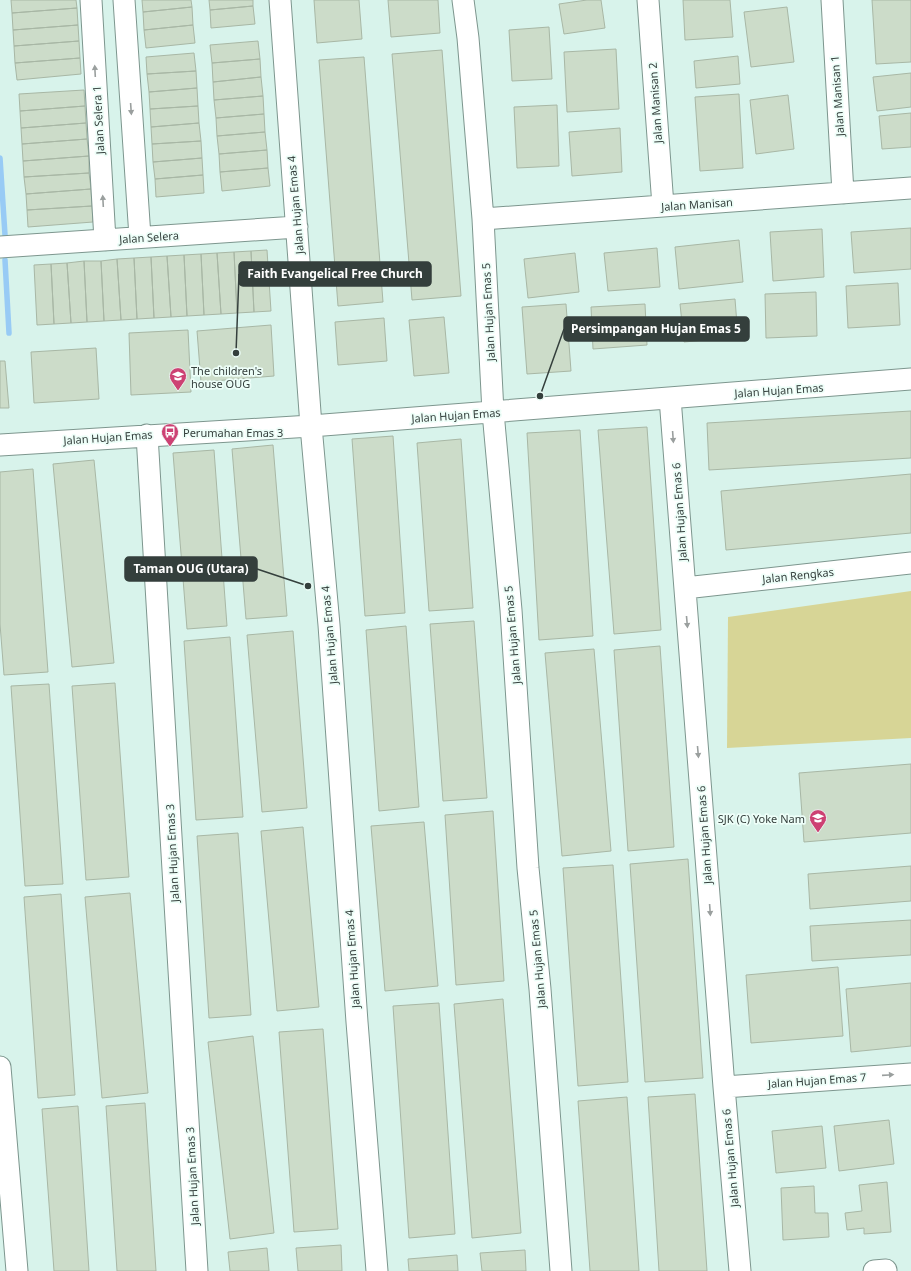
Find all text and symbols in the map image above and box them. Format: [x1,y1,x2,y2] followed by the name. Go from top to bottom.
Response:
[827,55,847,138] street label: Jalan Manisan 1
[645,62,665,145] street label: Jalan Manisan 2
[92,65,99,77] one-way arrow
[89,85,107,156] street label: Jalan Selera 1
[127,103,134,115] one-way arrow
[283,155,307,256] street label: Jalan Hujan Emas 4
[100,194,106,207] one-way arrow
[660,194,733,214] street label: Jalan Manisan
[118,227,179,247] street label: Jalan Selera
[239,262,431,286] callout: Faith Evangelical Free Church
[478,262,498,363] street label: Jalan Hujan Emas 5
[247,265,423,282] text: Faith Evangelical Free Church
[564,317,749,341] callout: Persimpangan Hujan Emas 5
[571,320,741,337] text: Persimpangan Hujan Emas 5
[191,363,262,391] place label: The children's house OUG
[168,366,188,391] school or university icon: The children's house OUG
[733,379,824,401] street label: Jalan Hujan Emas
[410,404,501,426] street label: Jalan Hujan Emas
[160,422,180,447] bus stop icon: Perumahan Emas 3
[183,425,283,440] place label: Perumahan Emas 3
[62,426,153,448] street label: Jalan Hujan Emas
[670,431,677,443] one-way arrow
[668,462,690,563] street label: Jalan Hujan Emas 6
[125,557,257,581] callout: Taman OUG (Utara)
[133,560,249,577] text: Taman OUG (Utara)
[761,564,834,586] street label: Jalan Rengkas
[317,585,341,686] street label: Jalan Hujan Emas 4
[500,585,524,686] street label: Jalan Hujan Emas 5
[684,616,691,629] one-way arrow
[694,746,701,758] one-way arrow
[693,785,715,886] street label: Jalan Hujan Emas 6
[162,803,182,904] street label: Jalan Hujan Emas 3
[808,808,828,833] school or university icon: SJK (C) Yoke Nam
[718,811,805,826] place label: SJK (C) Yoke Nam
[706,904,713,916] one-way arrow
[341,909,363,1010] street label: Jalan Hujan Emas 4
[525,909,549,1010] street label: Jalan Hujan Emas 5
[766,1069,867,1091] street label: Jalan Hujan Emas 7
[882,1072,894,1079] one-way arrow
[718,1108,742,1209] street label: Jalan Hujan Emas 6
[182,1126,202,1227] street label: Jalan Hujan Emas 3

